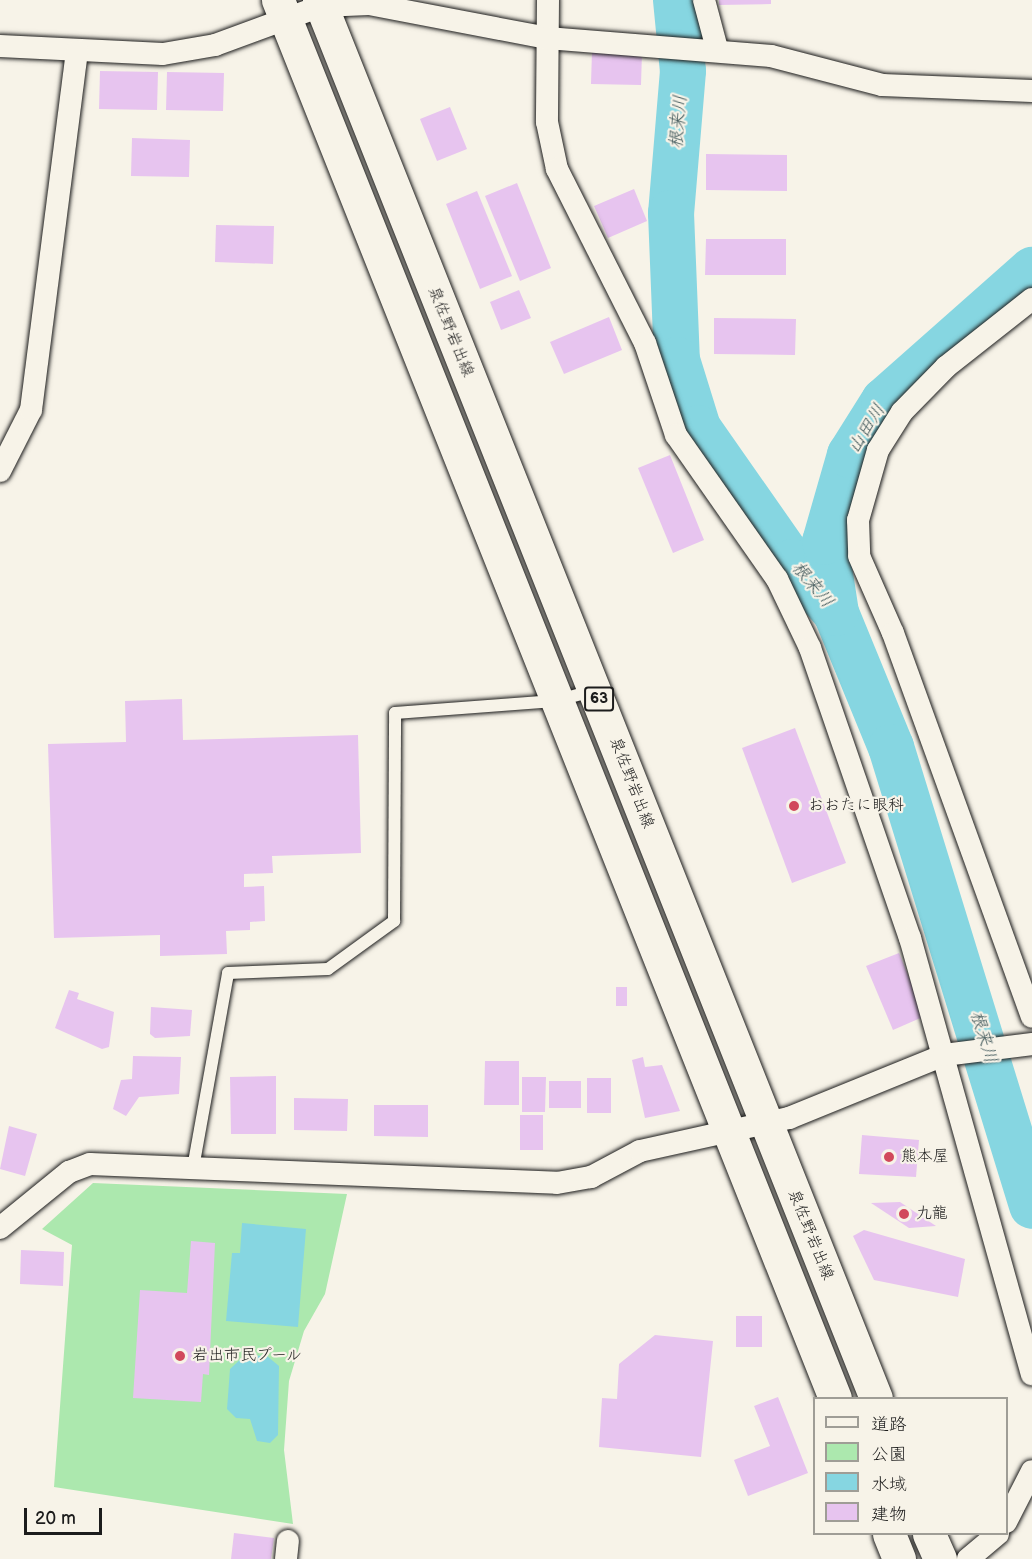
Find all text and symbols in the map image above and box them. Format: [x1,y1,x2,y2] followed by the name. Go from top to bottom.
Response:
[666,94,692,150] water label: 根来川
[423,284,477,380] street label: 泉佐野岩出線
[844,400,890,458] water label: 山田川
[786,557,838,613] water label: 根来川
[584,687,614,711] road number: 63
[605,735,657,831] street label: 泉佐野岩出線
[808,796,904,816] place label: おおたに眼科
[785,797,803,815] marker: おおたに眼科
[965,1008,1001,1066] water label: 根来川
[901,1147,949,1167] place label: 熊本屋
[882,1150,896,1164] marker: 熊本屋
[783,1187,837,1283] street label: 泉佐野岩出線
[916,1204,948,1224] place label: 九龍
[897,1207,911,1221] marker: 九龍
[192,1346,303,1366] place label: 岩出市民プール
[173,1349,187,1363] marker: 岩出市民プール
[813,1397,1008,1535] legend
[871,1414,907,1435] text: 道路
[871,1444,907,1465] text: 公園
[871,1474,907,1495] text: 水域
[27,1496,105,1534] scale bar
[871,1504,907,1525] text: 建物
[35,1508,76,1529] text: 20 m

